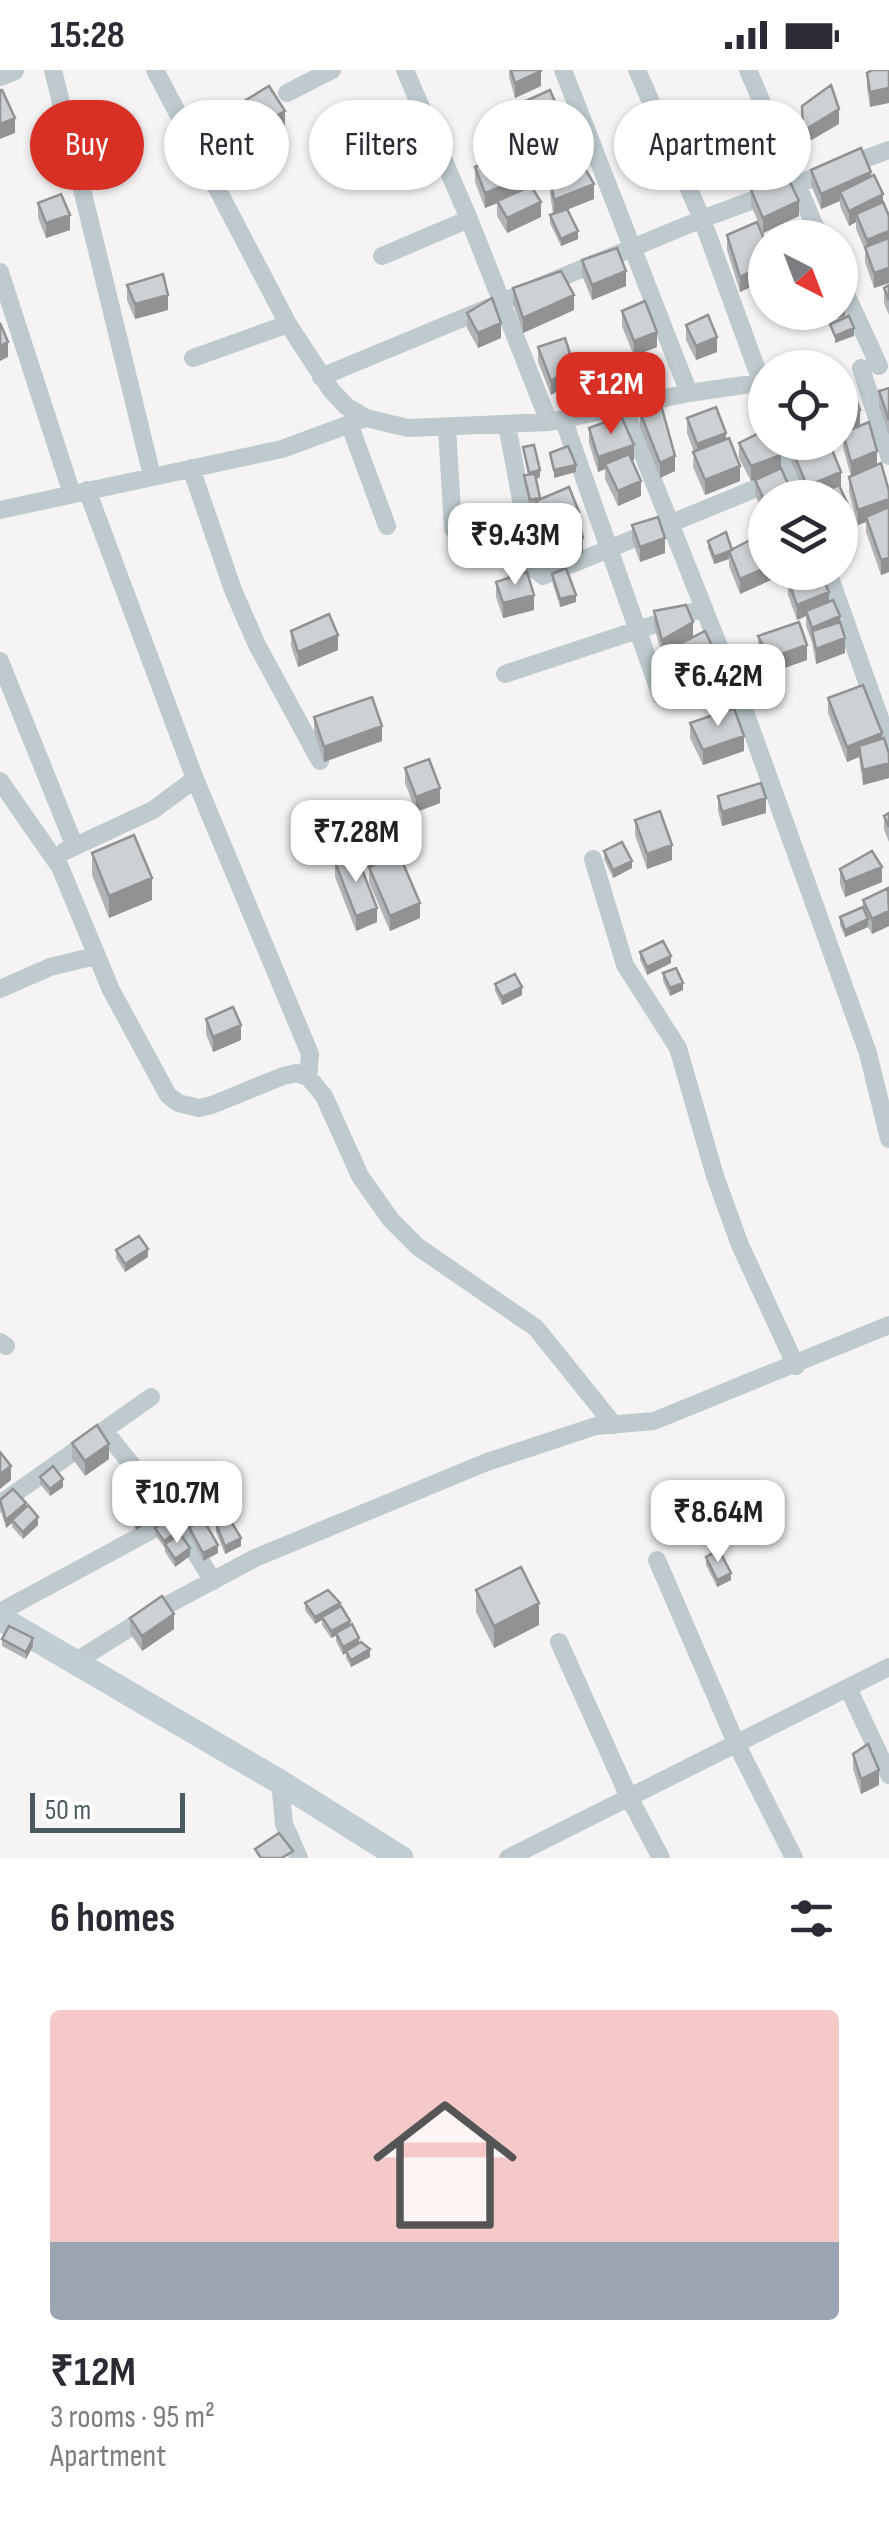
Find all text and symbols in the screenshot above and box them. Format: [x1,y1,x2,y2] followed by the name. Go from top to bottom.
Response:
[50,13,125,58] text: 15:28
[30,100,144,190] chip: Buy
[164,100,289,190] chip: Rent
[309,100,453,190] chip: Filters
[473,100,594,190] chip: New
[614,100,811,190] chip: Apartment
[748,220,858,330] north arrow
[748,220,858,590] map controls
[748,350,858,460] button: locate
[552,352,670,437] pin: ₹12M
[578,365,644,404] text: ₹12M
[748,480,858,590] button: layers
[434,503,596,588] pin: ₹9.43M
[470,516,560,555] text: ₹9.43M
[637,644,799,729] pin: ₹6.42M
[673,657,763,696] text: ₹6.42M
[275,800,437,885] pin: ₹7.28M
[313,813,399,852] text: ₹7.28M
[96,1461,258,1546] pin: ₹10.7M
[134,1474,220,1513] text: ₹10.7M
[637,1480,799,1565] pin: ₹8.64M
[673,1493,763,1532] text: ₹8.64M
[30,1788,185,1832] scale bar
[45,1794,91,1827] text: 50 m
[784,1891,839,1946] icon: filters
[50,1893,175,1944] text: 6 homes
[355,2075,535,2255] icon: home
[50,2347,136,2398] text: ₹12M
[50,2398,215,2437] text: 3 rooms · 95 m²
[50,2437,166,2476] text: Apartment

